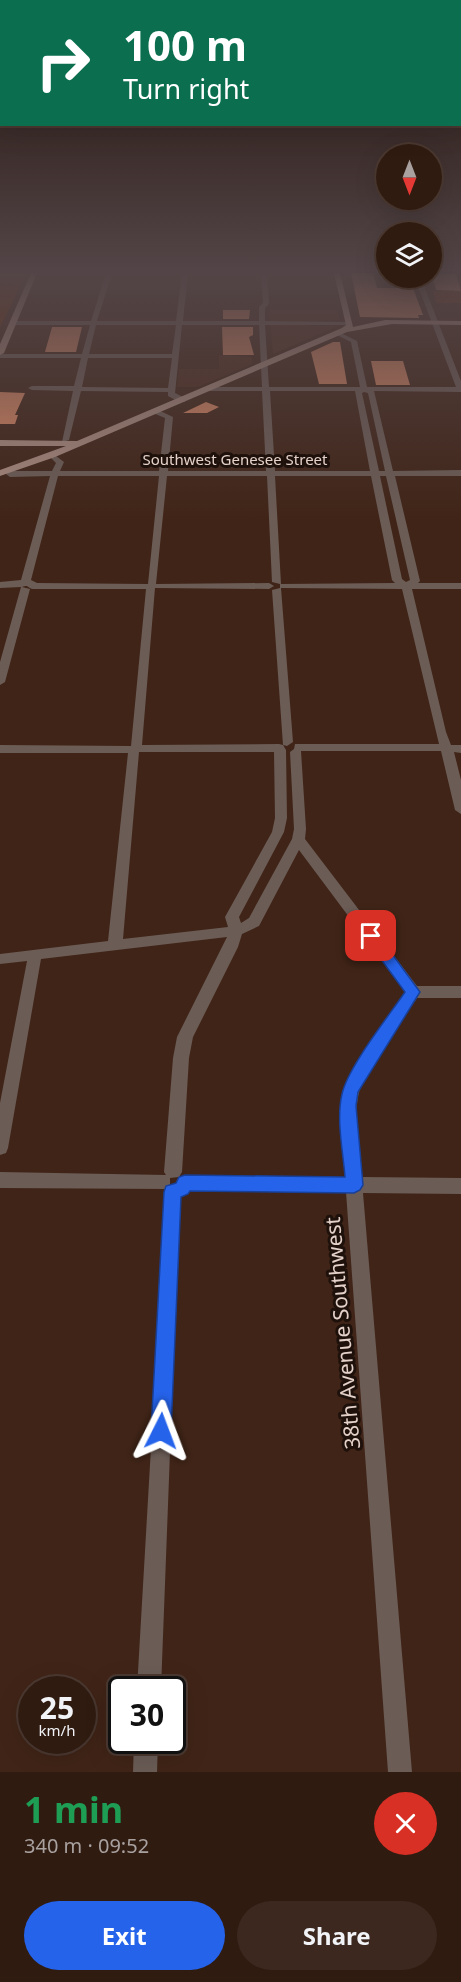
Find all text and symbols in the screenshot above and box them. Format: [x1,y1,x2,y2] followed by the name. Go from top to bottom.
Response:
[123,16,247,73] text: 100 m
[24,24,102,102] icon: right
[123,70,249,107] text: Turn right
[376,144,442,210] north arrow
[376,144,442,288] map controls
[376,222,442,288] button: layers
[142,449,328,469] street label: Southwest Genesee Street
[345,910,396,961] pin
[354,919,387,952] icon: arrive
[318,1215,366,1450] street label: 38th Avenue Southwest
[129,1399,193,1463] position arrow
[108,1676,186,1754] speed limit sign: 30
[40,1687,74,1728] text: 25
[39,1720,75,1740] text: km/h
[24,1785,123,1834] text: 1 min
[374,1792,437,1855] button: close
[24,1832,149,1859] text: 340 m · 09:52
[24,1901,225,1970] button: Exit
[237,1901,437,1970] button: Share

